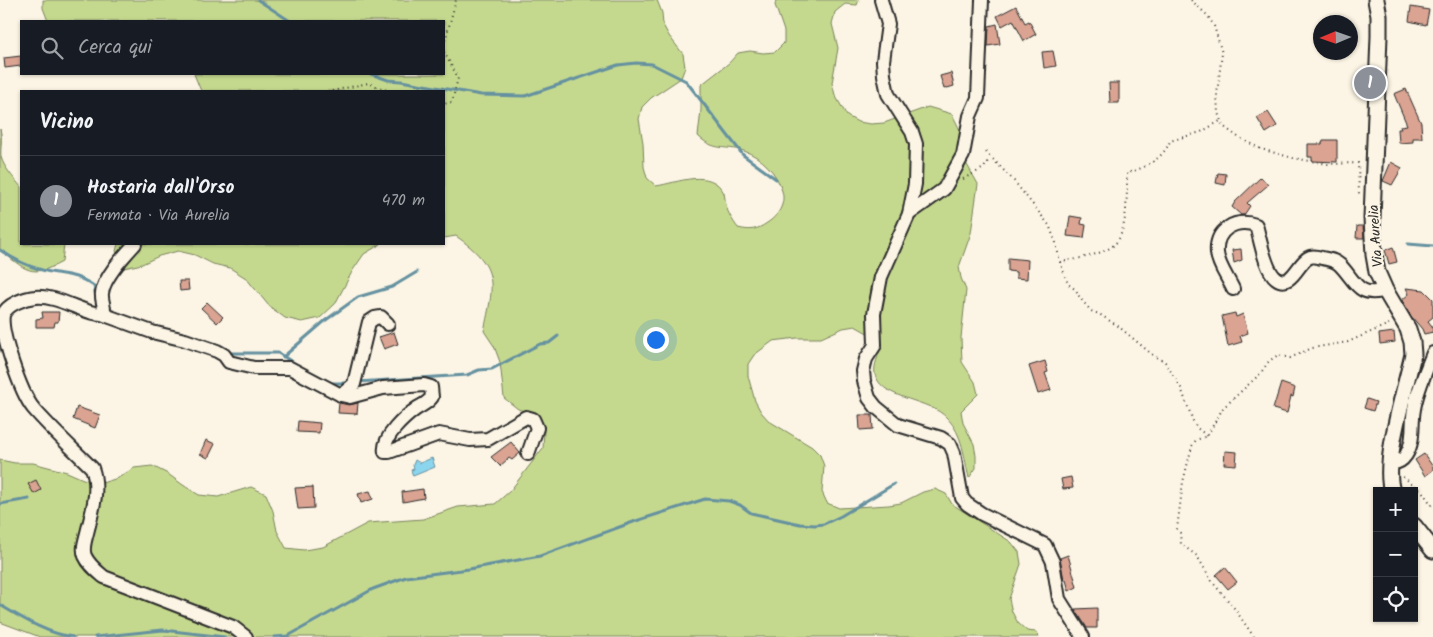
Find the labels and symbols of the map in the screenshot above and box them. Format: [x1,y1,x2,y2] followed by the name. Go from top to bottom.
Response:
[1313,15,1358,60] north arrow
[1354,64,1386,102] pin: 1
[1363,204,1389,268] street label: Via Aurelia
[643,327,669,353] your location

